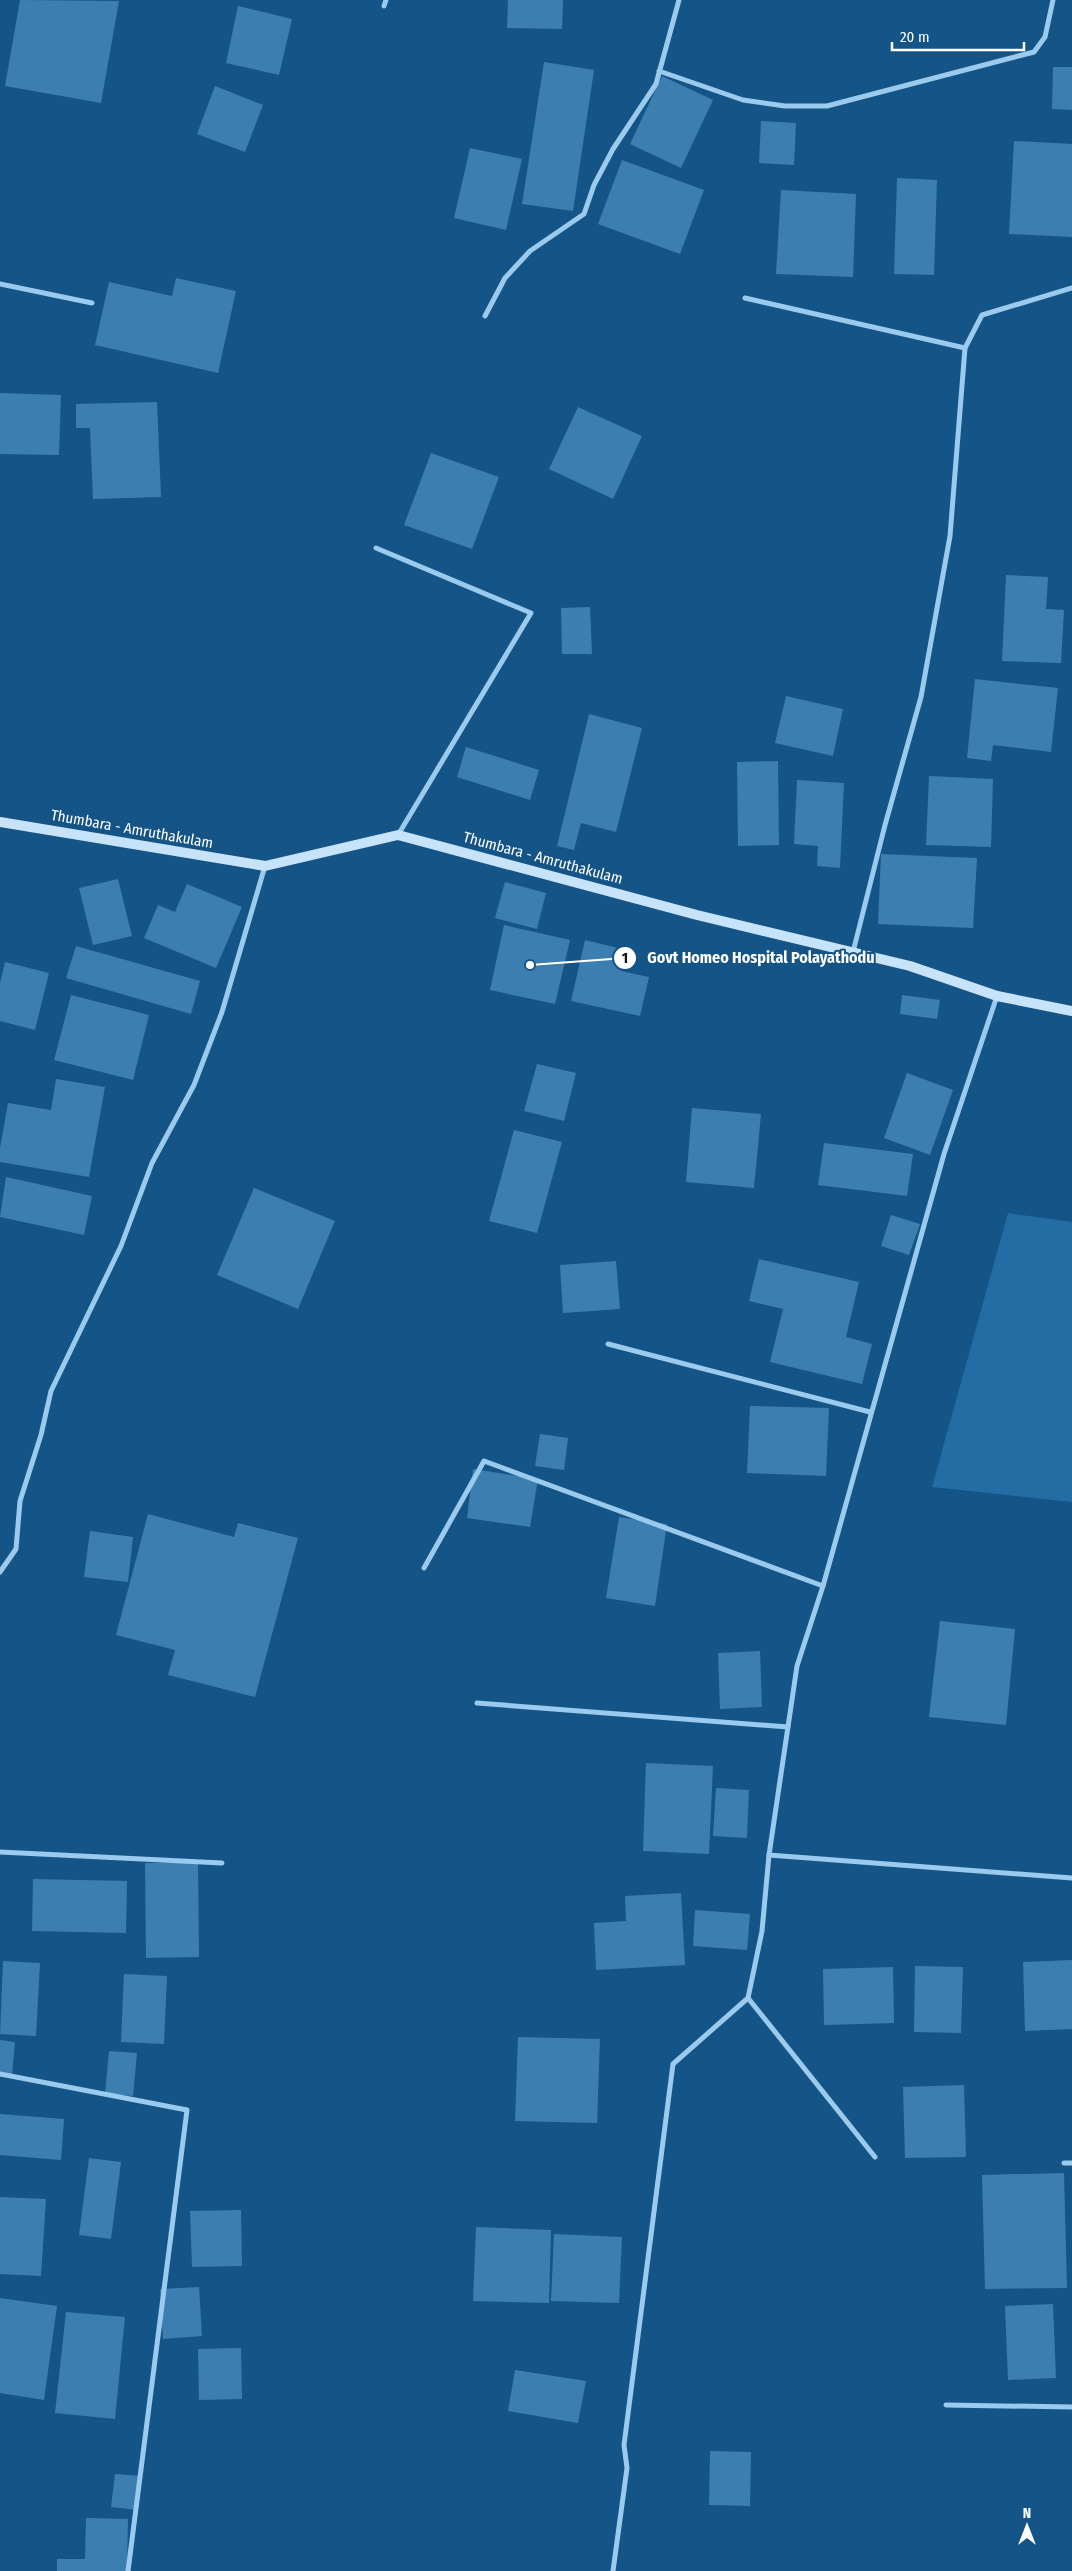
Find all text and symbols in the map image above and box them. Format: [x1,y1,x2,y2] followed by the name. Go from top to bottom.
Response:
[892,20,1024,52] scale bar
[900,28,930,46] text: 20 m
[50,806,214,852] street label: Thumbara - Amruthakulam
[461,828,625,888] street label: Thumbara - Amruthakulam
[613,942,885,973] callout: Govt Homeo Hospital Polayathodu
[647,948,875,967] text: Govt Homeo Hospital Polayathodu
[622,949,628,967] text: 1
[1002,2501,1052,2551] north arrow
[1023,2505,1031,2522] text: N

